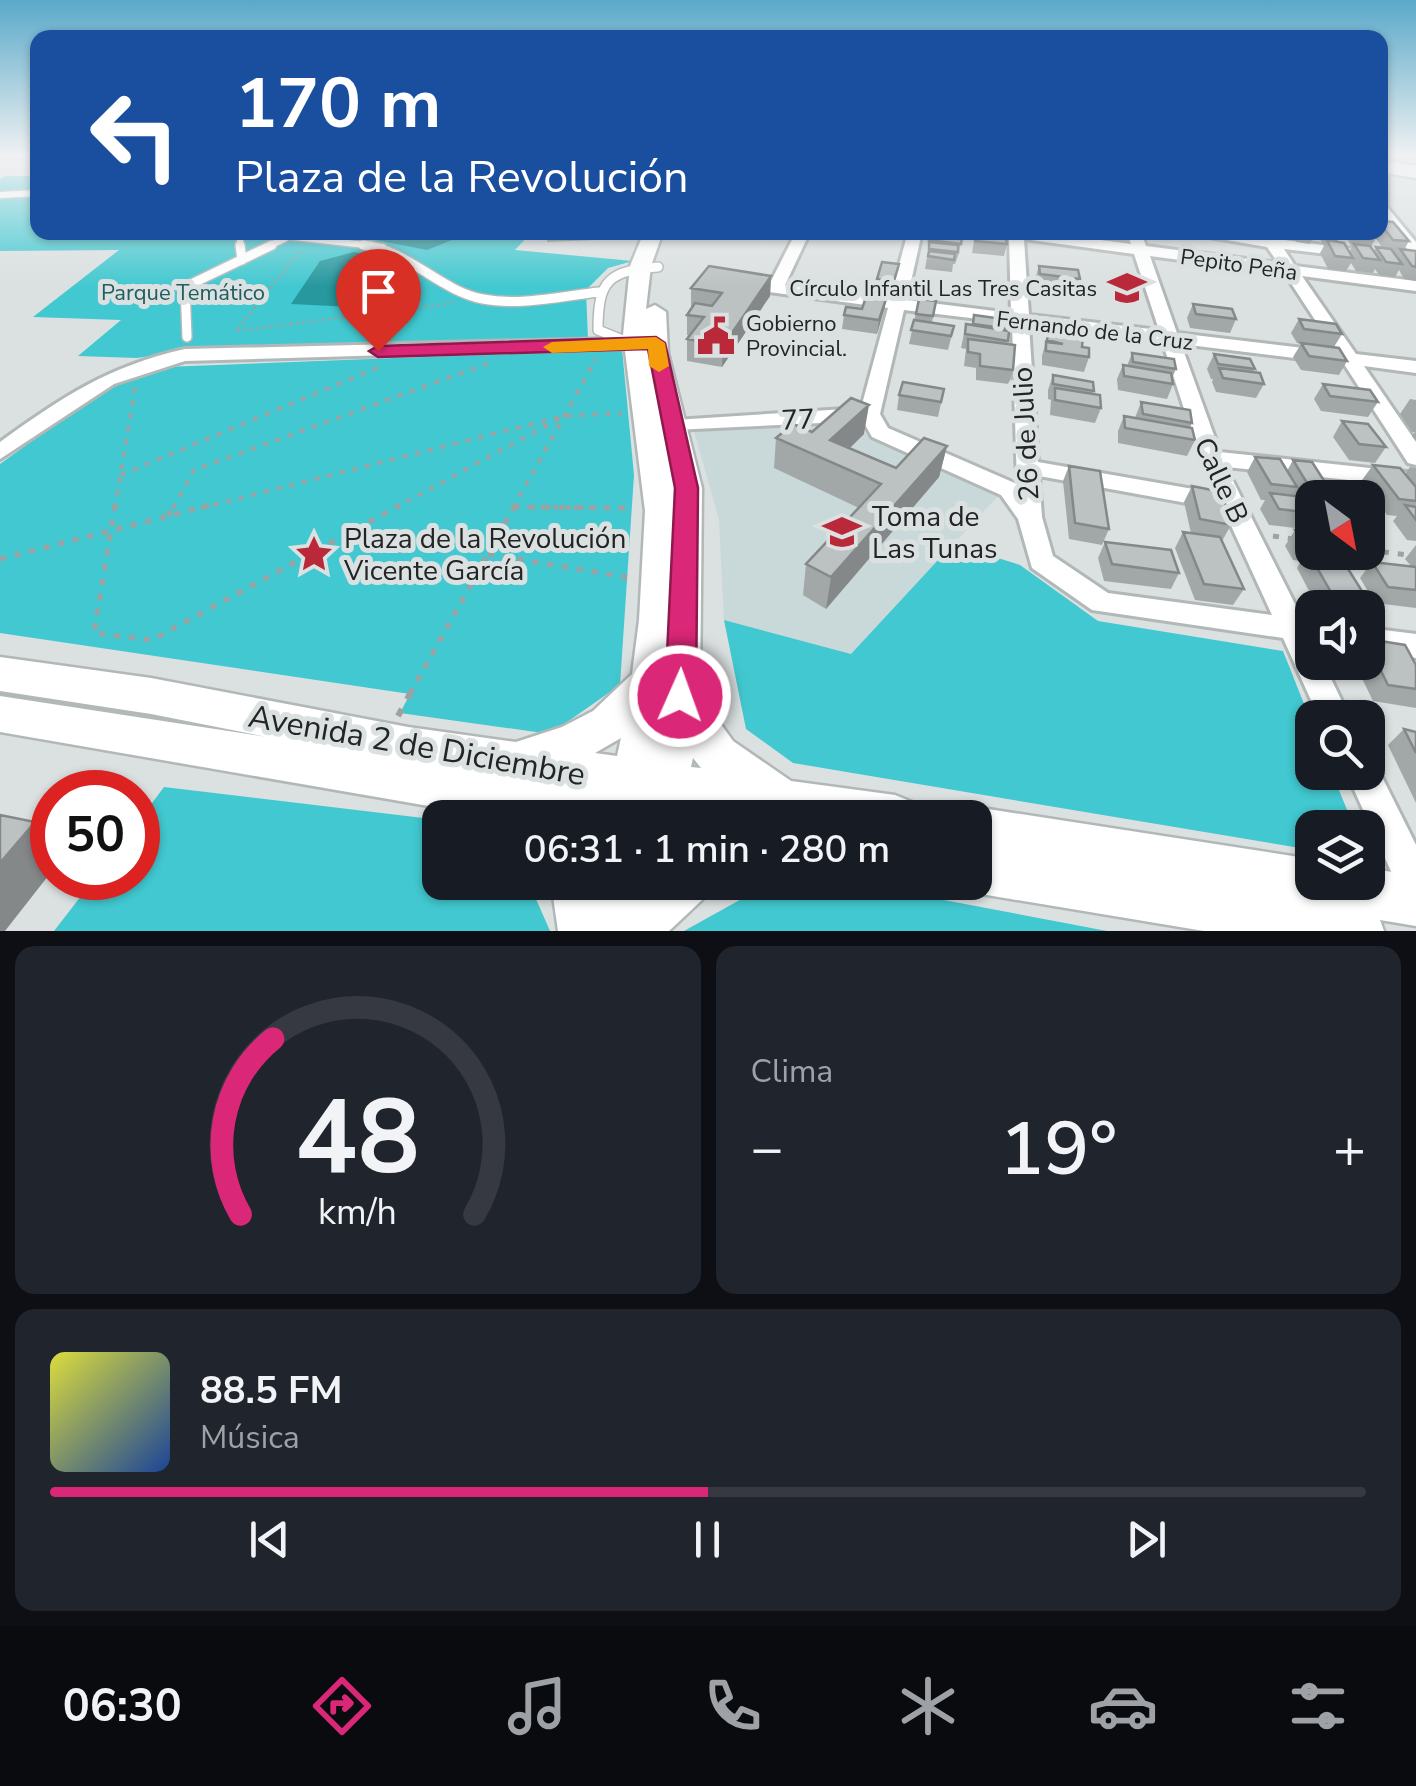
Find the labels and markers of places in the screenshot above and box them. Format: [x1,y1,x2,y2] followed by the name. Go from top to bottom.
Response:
[336,249,421,352] pin
[1106,267,1148,309] school or university icon: Círculo Infantil Las Tres Casitas
[789,274,1097,304] place label: Círculo Infantil Las Tres Casitas
[746,309,847,364] place label: Gobierno Provincial.
[695,315,737,357] public building icon: Gobierno Provincial.
[872,498,997,568] place label: Toma de Las Tunas
[821,511,863,553] school or university icon: Toma de Las Tunas
[343,520,626,590] place label: Plaza de la Revolución Vicente García
[293,533,335,575] place icon: Plaza de la Revolución Vicente García

